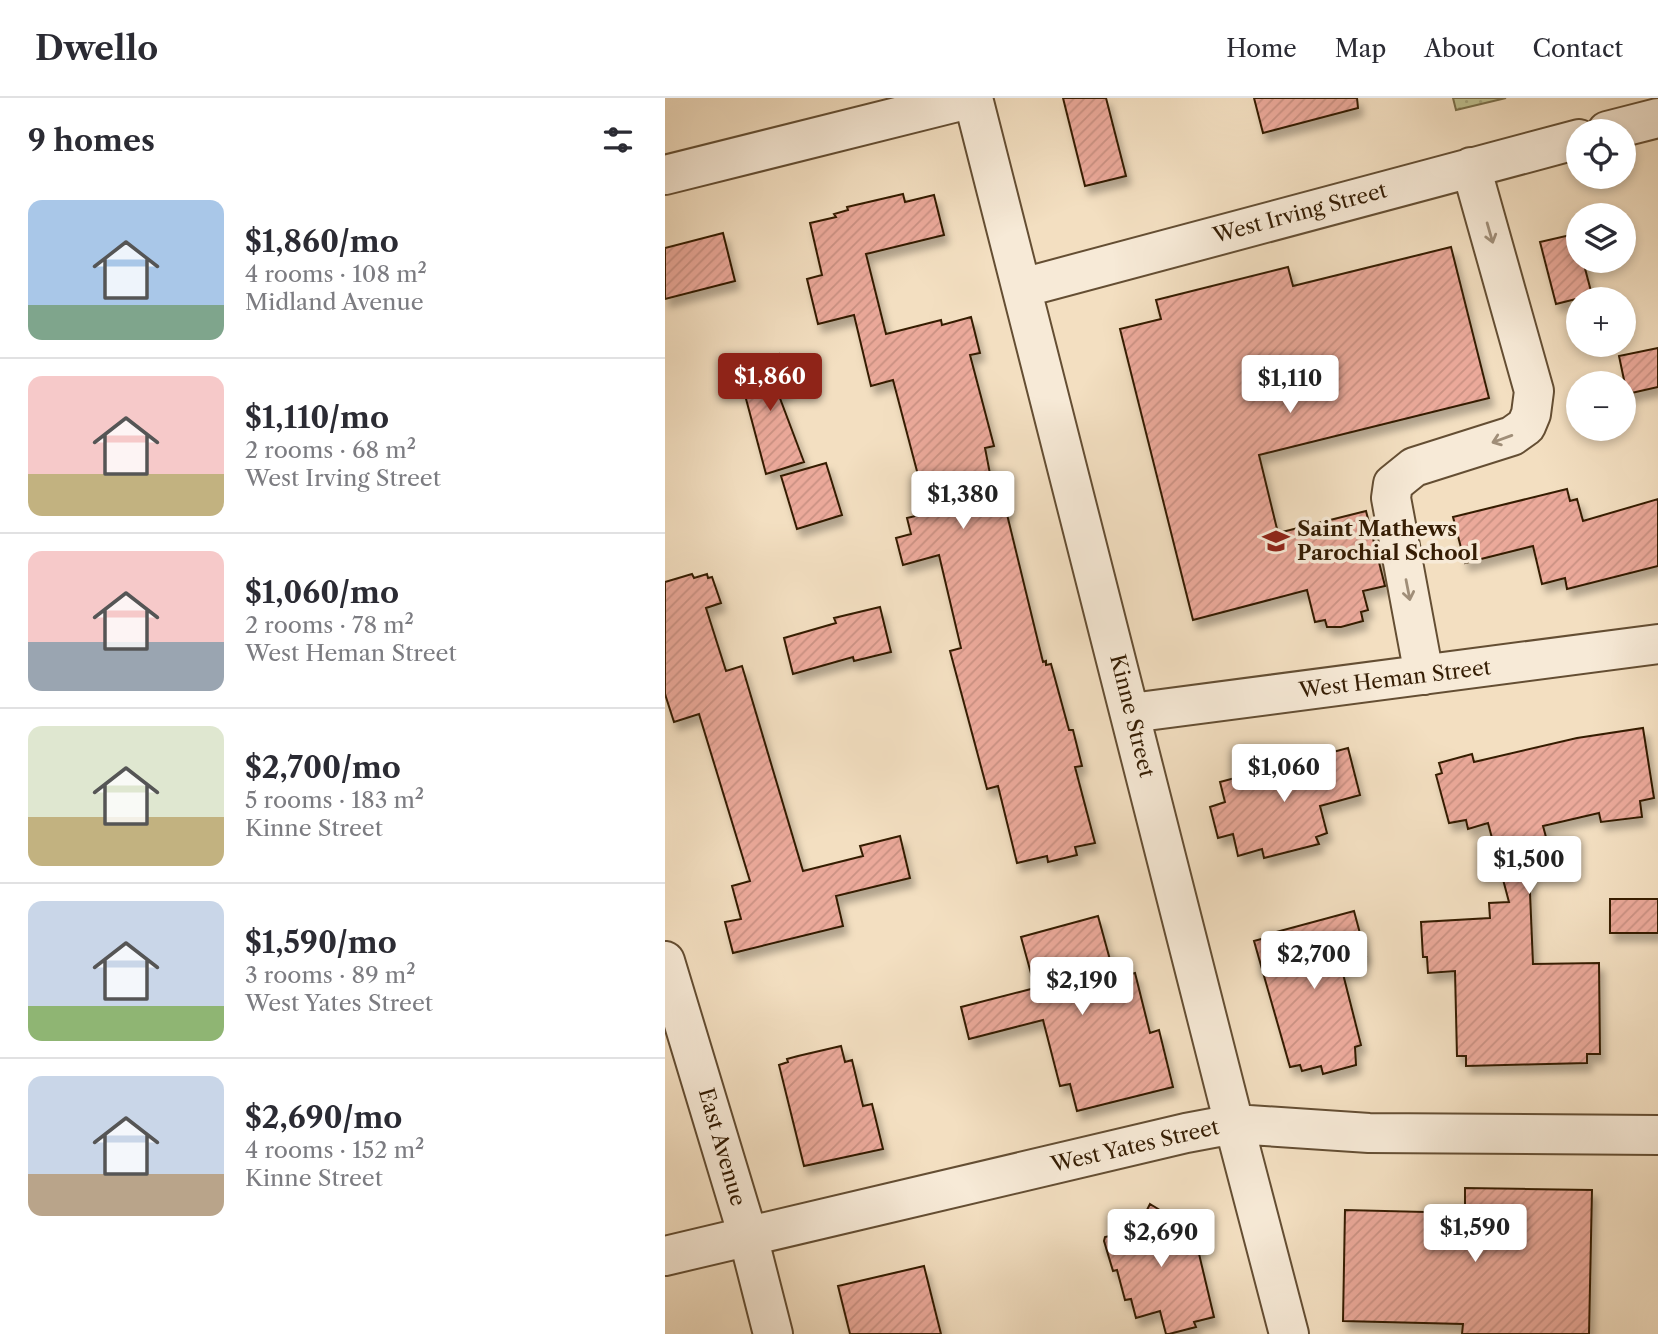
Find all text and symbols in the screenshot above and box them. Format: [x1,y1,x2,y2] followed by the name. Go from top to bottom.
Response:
[35,28,158,69] text: Dwello
[1226,34,1297,63] text: Home
[1335,34,1386,63] text: Map
[1424,34,1495,63] text: About
[1533,34,1623,63] text: Contact
[1566,119,1636,441] map controls
[1566,119,1636,189] button: locate
[599,121,637,159] icon: filters
[28,122,155,159] text: 9 homes
[1209,177,1390,248] street label: West Irving Street
[1566,203,1636,273] button: layers
[1484,222,1497,244] one-way arrow
[245,223,399,260] text: $1,860/mo
[84,228,168,312] icon: home
[245,260,427,288] text: 4 rooms · 108 m²
[1566,287,1636,357] button: +
[245,288,424,316] text: Midland Avenue
[713,354,827,413] pin: $1,860
[1233,356,1347,415] pin: $1,110
[734,362,806,390] text: $1,860
[1258,364,1322,392] text: $1,110
[1566,371,1636,441] button: −
[245,399,389,436] text: $1,110/mo
[84,404,168,488] icon: home
[1492,434,1514,446] one-way arrow
[245,436,416,464] text: 2 rooms · 68 m²
[245,464,441,492] text: West Irving Street
[906,472,1020,531] pin: $1,380
[927,480,999,508] text: $1,380
[1297,516,1478,565] place label: Saint Mathews Parochial School
[1261,526,1291,556] school or university icon: Saint Mathews Parochial School
[245,574,399,611] text: $1,060/mo
[1402,578,1416,601] one-way arrow
[84,579,168,663] icon: home
[245,611,414,639] text: 2 rooms · 78 m²
[245,639,457,667] text: West Heman Street
[1105,652,1160,781] street label: Kinne Street
[1297,654,1493,703] street label: West Heman Street
[1227,744,1341,804] pin: $1,060
[245,749,401,786] text: $2,700/mo
[1248,753,1320,781] text: $1,060
[84,754,168,838] icon: home
[245,786,424,814] text: 5 rooms · 183 m²
[245,814,383,842] text: Kinne Street
[1472,836,1586,896] pin: $1,500
[1493,845,1565,873] text: $1,500
[245,924,397,961] text: $1,590/mo
[84,929,168,1013] icon: home
[1257,932,1371,991] pin: $2,700
[1277,940,1351,968] text: $2,700
[1025,958,1139,1017] pin: $2,190
[245,961,416,989] text: 3 rooms · 89 m²
[1046,966,1118,994] text: $2,190
[245,989,433,1017] text: West Yates Street
[694,1085,751,1209] street label: East Avenue
[245,1099,402,1136] text: $2,690/mo
[84,1104,168,1188] icon: home
[1047,1114,1222,1177] street label: West Yates Street
[245,1136,425,1164] text: 4 rooms · 152 m²
[245,1164,383,1192] text: Kinne Street
[1418,1204,1532,1264] pin: $1,590
[1104,1210,1218,1269] pin: $2,690
[1440,1213,1510,1241] text: $1,590
[1124,1218,1198,1246] text: $2,690

